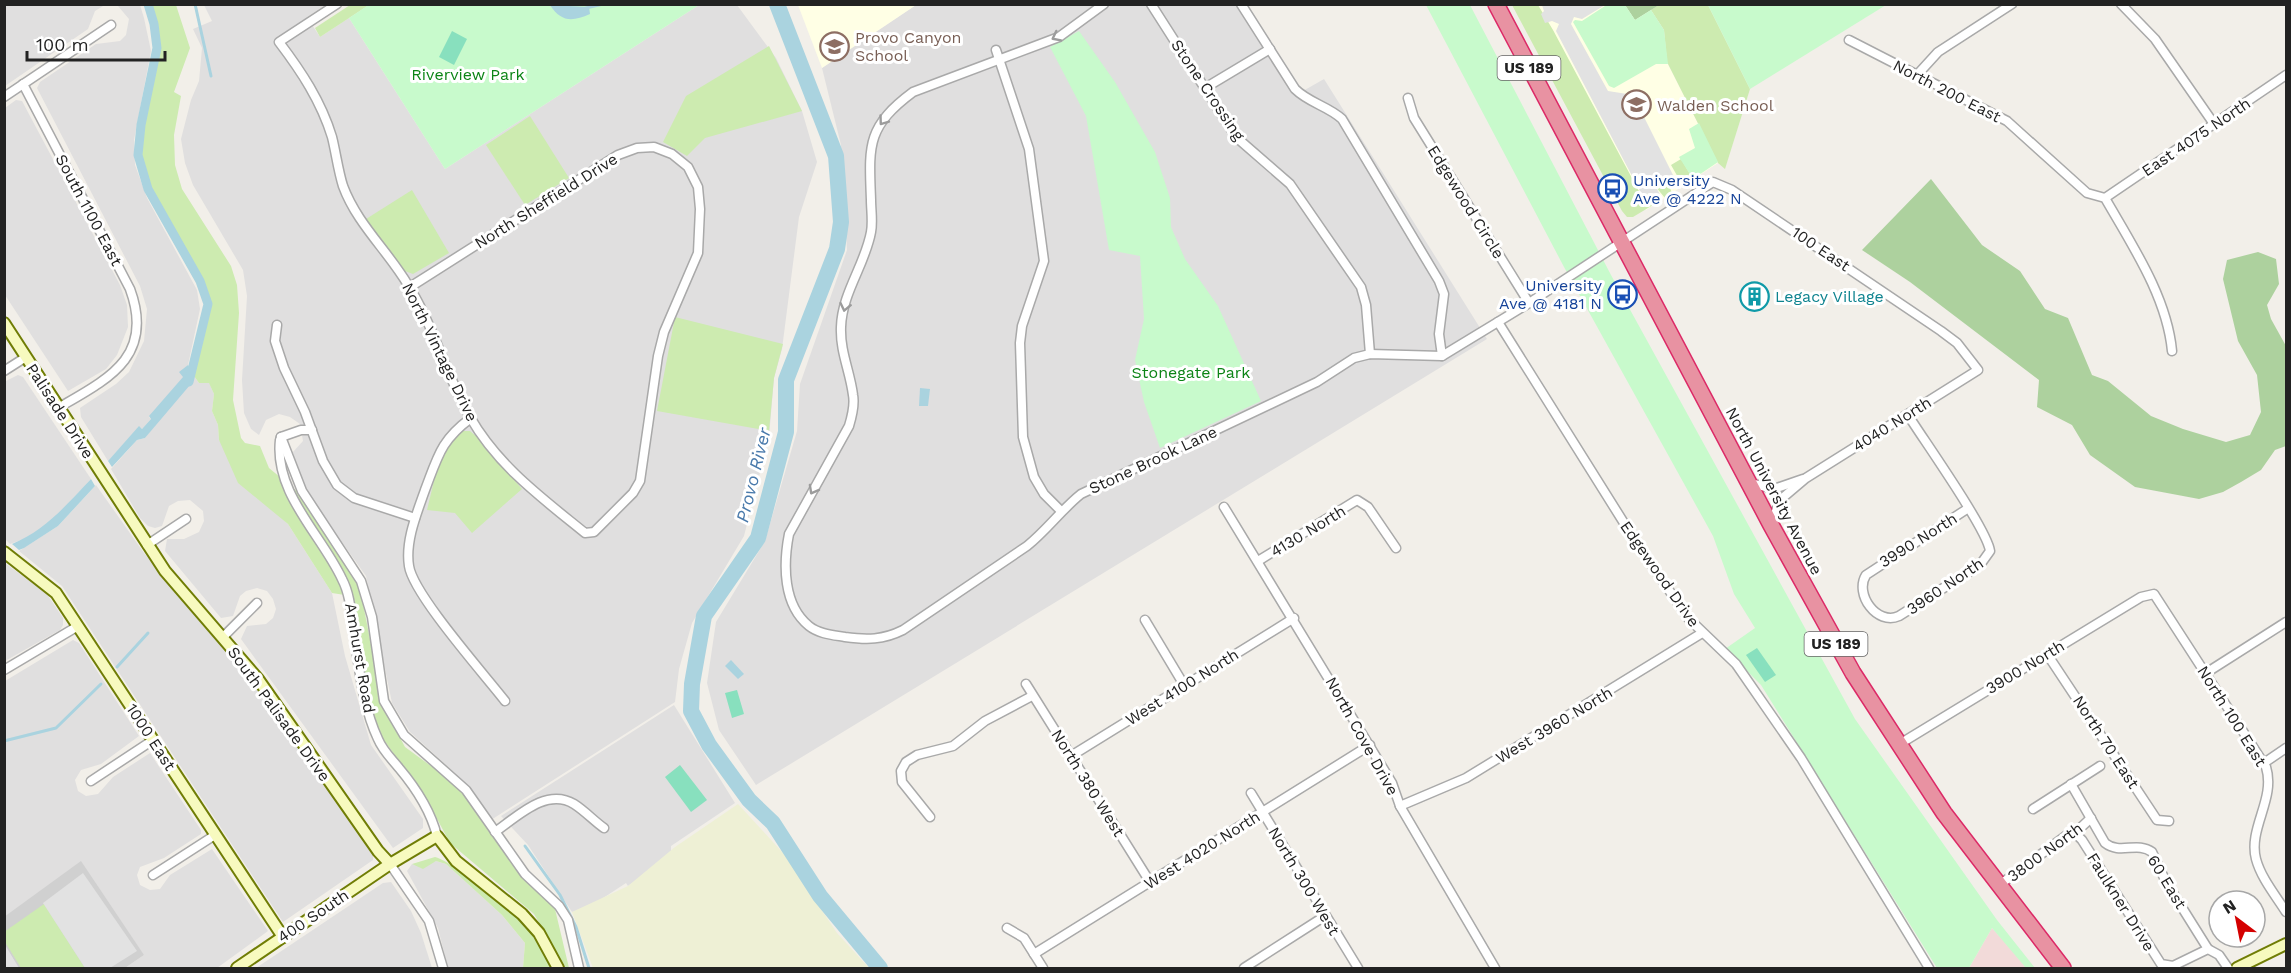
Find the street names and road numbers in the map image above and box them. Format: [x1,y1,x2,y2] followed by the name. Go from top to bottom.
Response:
[1167,36,1249,144] street label: Stone Crossing
[1498,56,1561,80] road number: US 189
[1890,56,2004,126] street label: North 200 East
[2138,94,2254,180] street label: East 4075 North
[1424,142,1508,262] street label: Edgewood Circle
[471,149,621,253] street label: North Sheffield Drive
[52,151,127,269] street label: South 1100 East
[1788,223,1854,275] street label: 100 East
[398,280,482,424] street label: North Vintage Drive
[22,360,98,462] street label: Palisade Drive
[1849,392,1935,456] street label: 4040 North
[1722,404,1826,578] street label: North University Avenue
[1086,422,1220,498] street label: Stone Brook Lane
[1267,501,1349,561] street label: 4130 North
[1875,509,1961,571] street label: 3990 North
[1616,517,1704,631] street label: Edgewood Drive
[1903,553,1987,619] street label: 3960 North
[341,601,379,715] street label: Amhurst Road
[1804,632,1868,656] road number: US 189
[1982,636,2068,698] street label: 3900 North
[224,643,334,785] street label: South Palisade Drive
[1122,645,1242,729] street label: West 4100 North
[2193,662,2271,770] street label: North 100 East
[1322,673,1402,799] street label: North Cove Drive
[1492,683,1616,767] street label: West 3960 North
[2069,692,2143,792] street label: North 70 East
[122,700,180,774] street label: 1000 East
[1047,726,1129,840] street label: North 380 West
[1141,807,1263,893] street label: West 4020 North
[2004,818,2086,886] street label: 3800 North
[1264,823,1344,939] street label: North 300 West
[2083,849,2159,955] street label: Faulkner Drive
[2144,852,2191,913] street label: 60 East
[274,885,352,947] street label: 400 South

